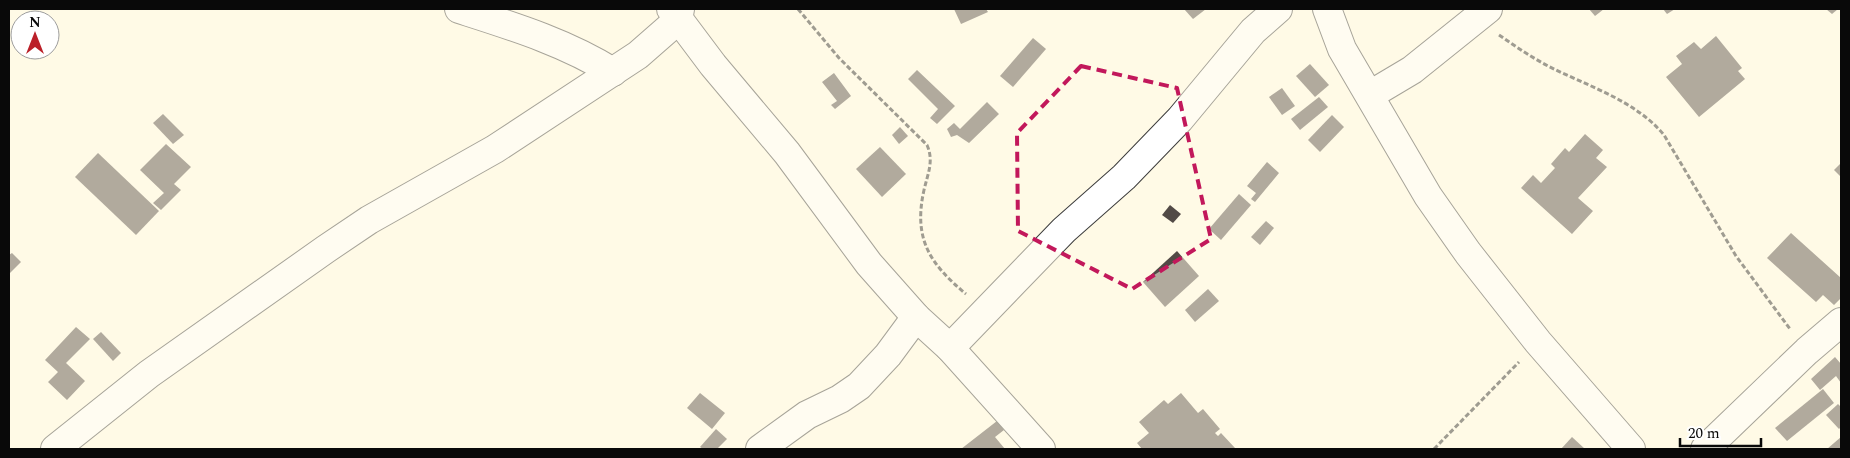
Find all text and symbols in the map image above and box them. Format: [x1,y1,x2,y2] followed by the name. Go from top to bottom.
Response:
[10,10,60,60] north arrow
[29,12,41,33] text: N
[1680,416,1761,448] scale bar
[1688,422,1720,445] text: 20 m

